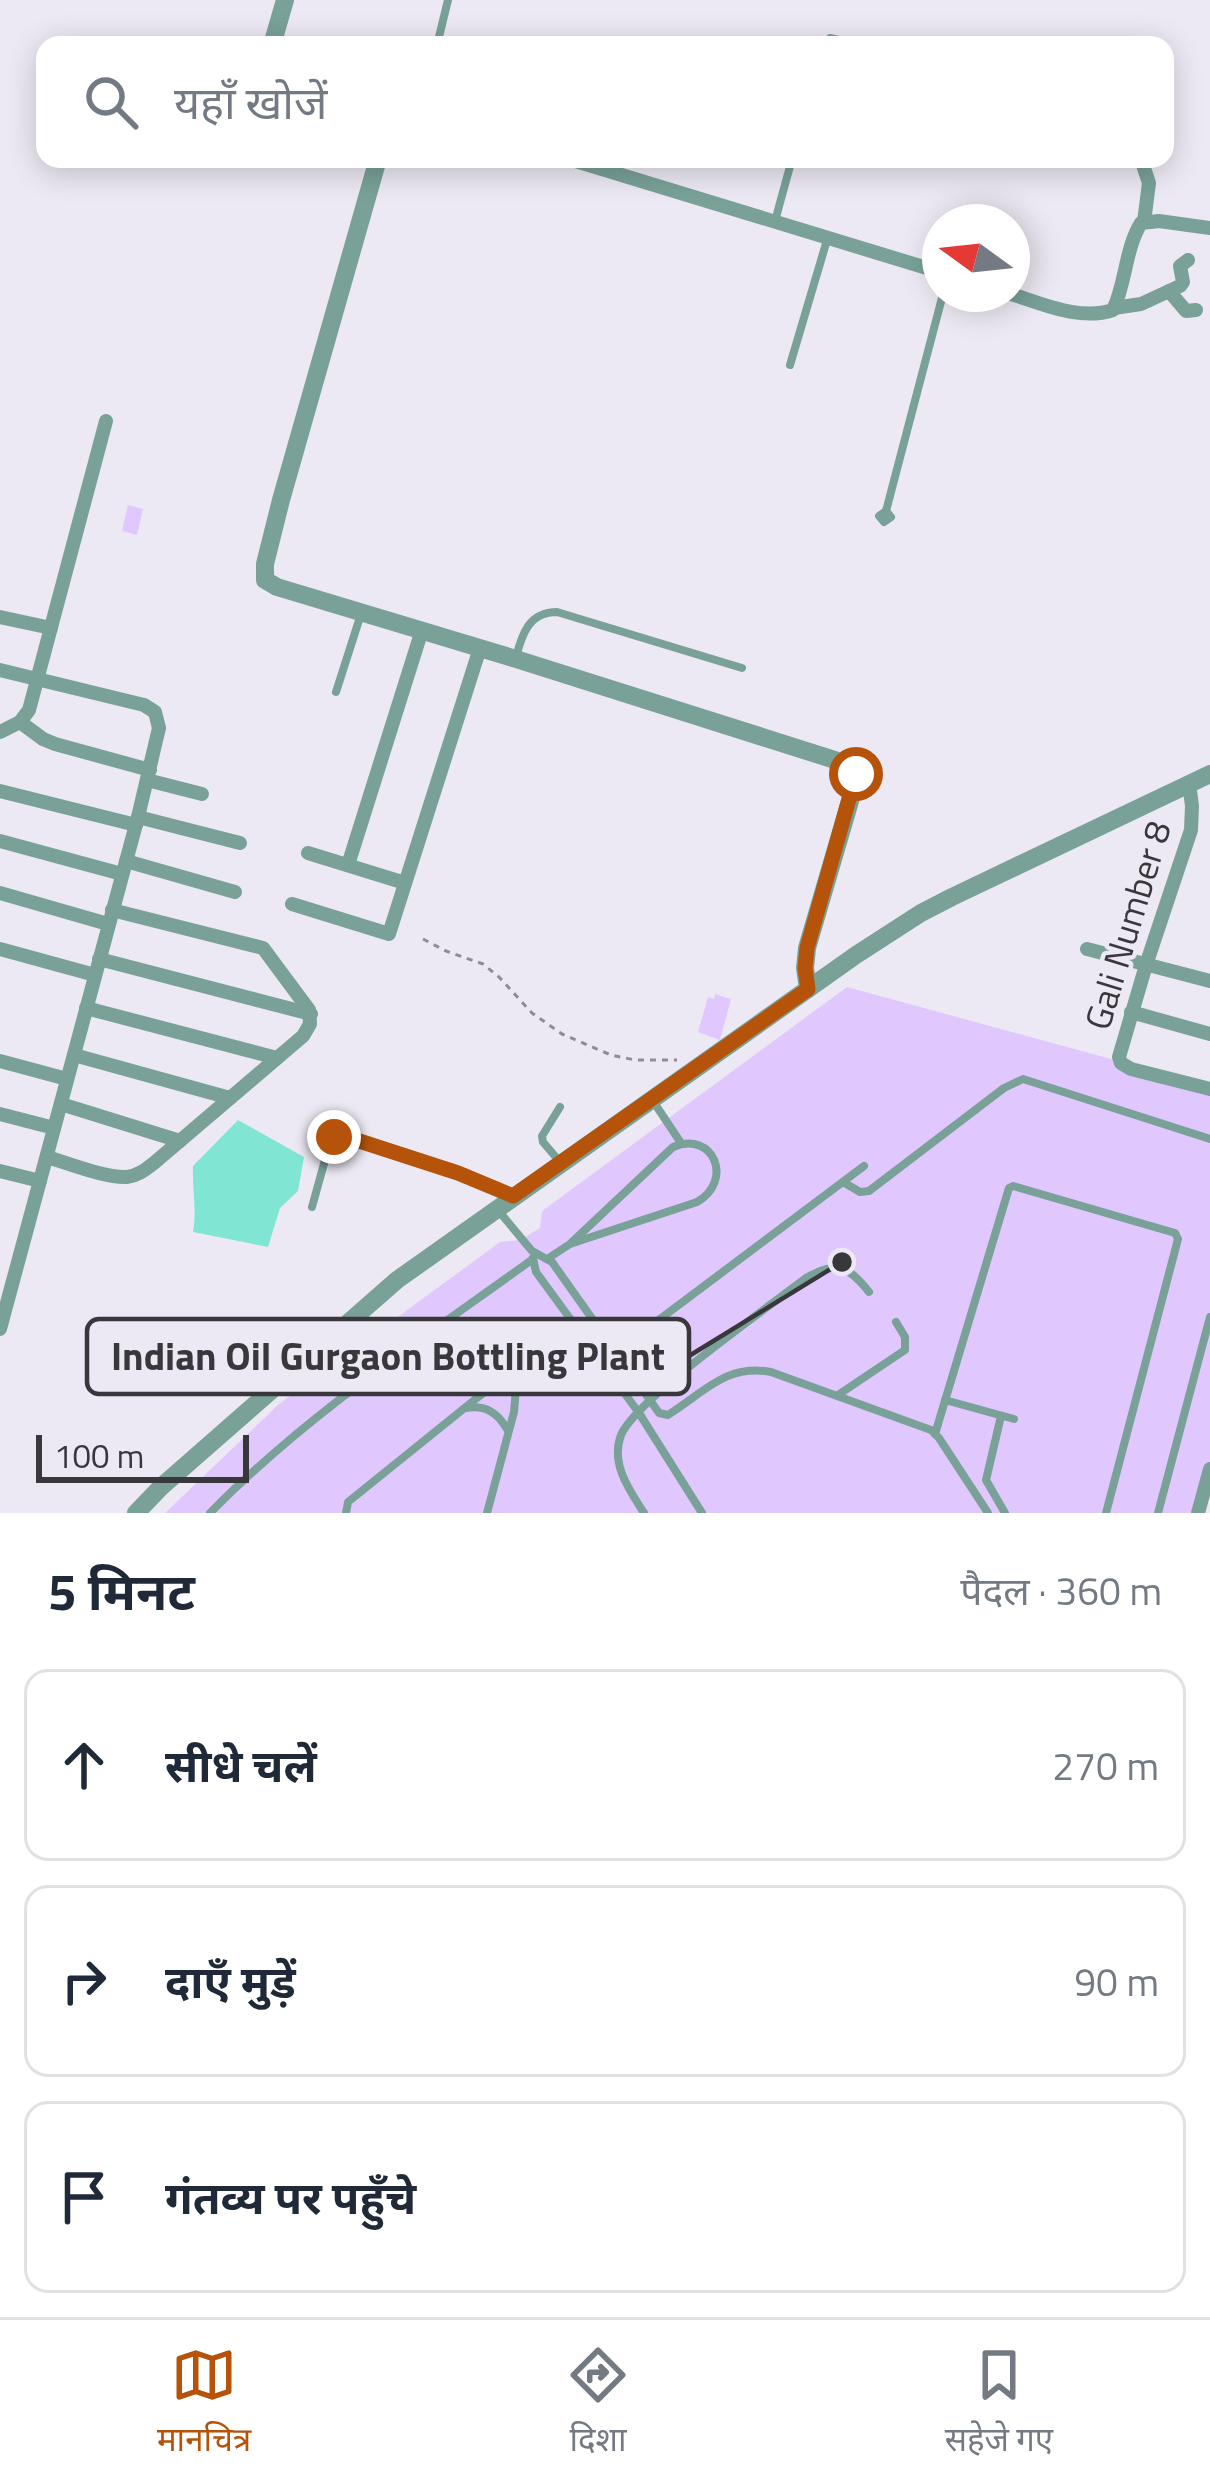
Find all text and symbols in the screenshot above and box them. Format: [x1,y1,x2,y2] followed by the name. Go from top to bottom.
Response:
[36,36,1174,168] search box
[174,68,327,136] text: यहाँ खोजें
[78,69,144,135] icon: search
[922,204,1030,312] north arrow
[829,747,883,801] route start
[1069,814,1185,1036] street label: Gali Number 8
[307,1110,361,1164] route end
[87,1319,689,1394] callout: Indian Oil Gurgaon Bottling Plant
[111,1326,665,1385] text: Indian Oil Gurgaon Bottling Plant
[36,1429,249,1482] scale bar
[54,1431,144,1481] text: 100 m
[48,1552,195,1630] text: 5 मिनट
[960,1561,1162,1620] text: पैदल · 360 m
[165,1731,317,1799] text: सीधे चलें
[51,1732,117,1798] icon: ahead
[1052,1736,1159,1795] text: 270 m
[165,1947,296,2015] text: दाएँ मुड़ें
[51,1948,117,2014] icon: right
[1074,1952,1159,2011] text: 90 m
[165,2163,416,2231] text: गंतव्य पर पहुँचे
[51,2164,117,2230] icon: arrive
[157,2342,251,2464] tab: मानचित्र
[565,2342,631,2464] tab: दिशा
[945,2342,1053,2464] tab: सहेजे गए

